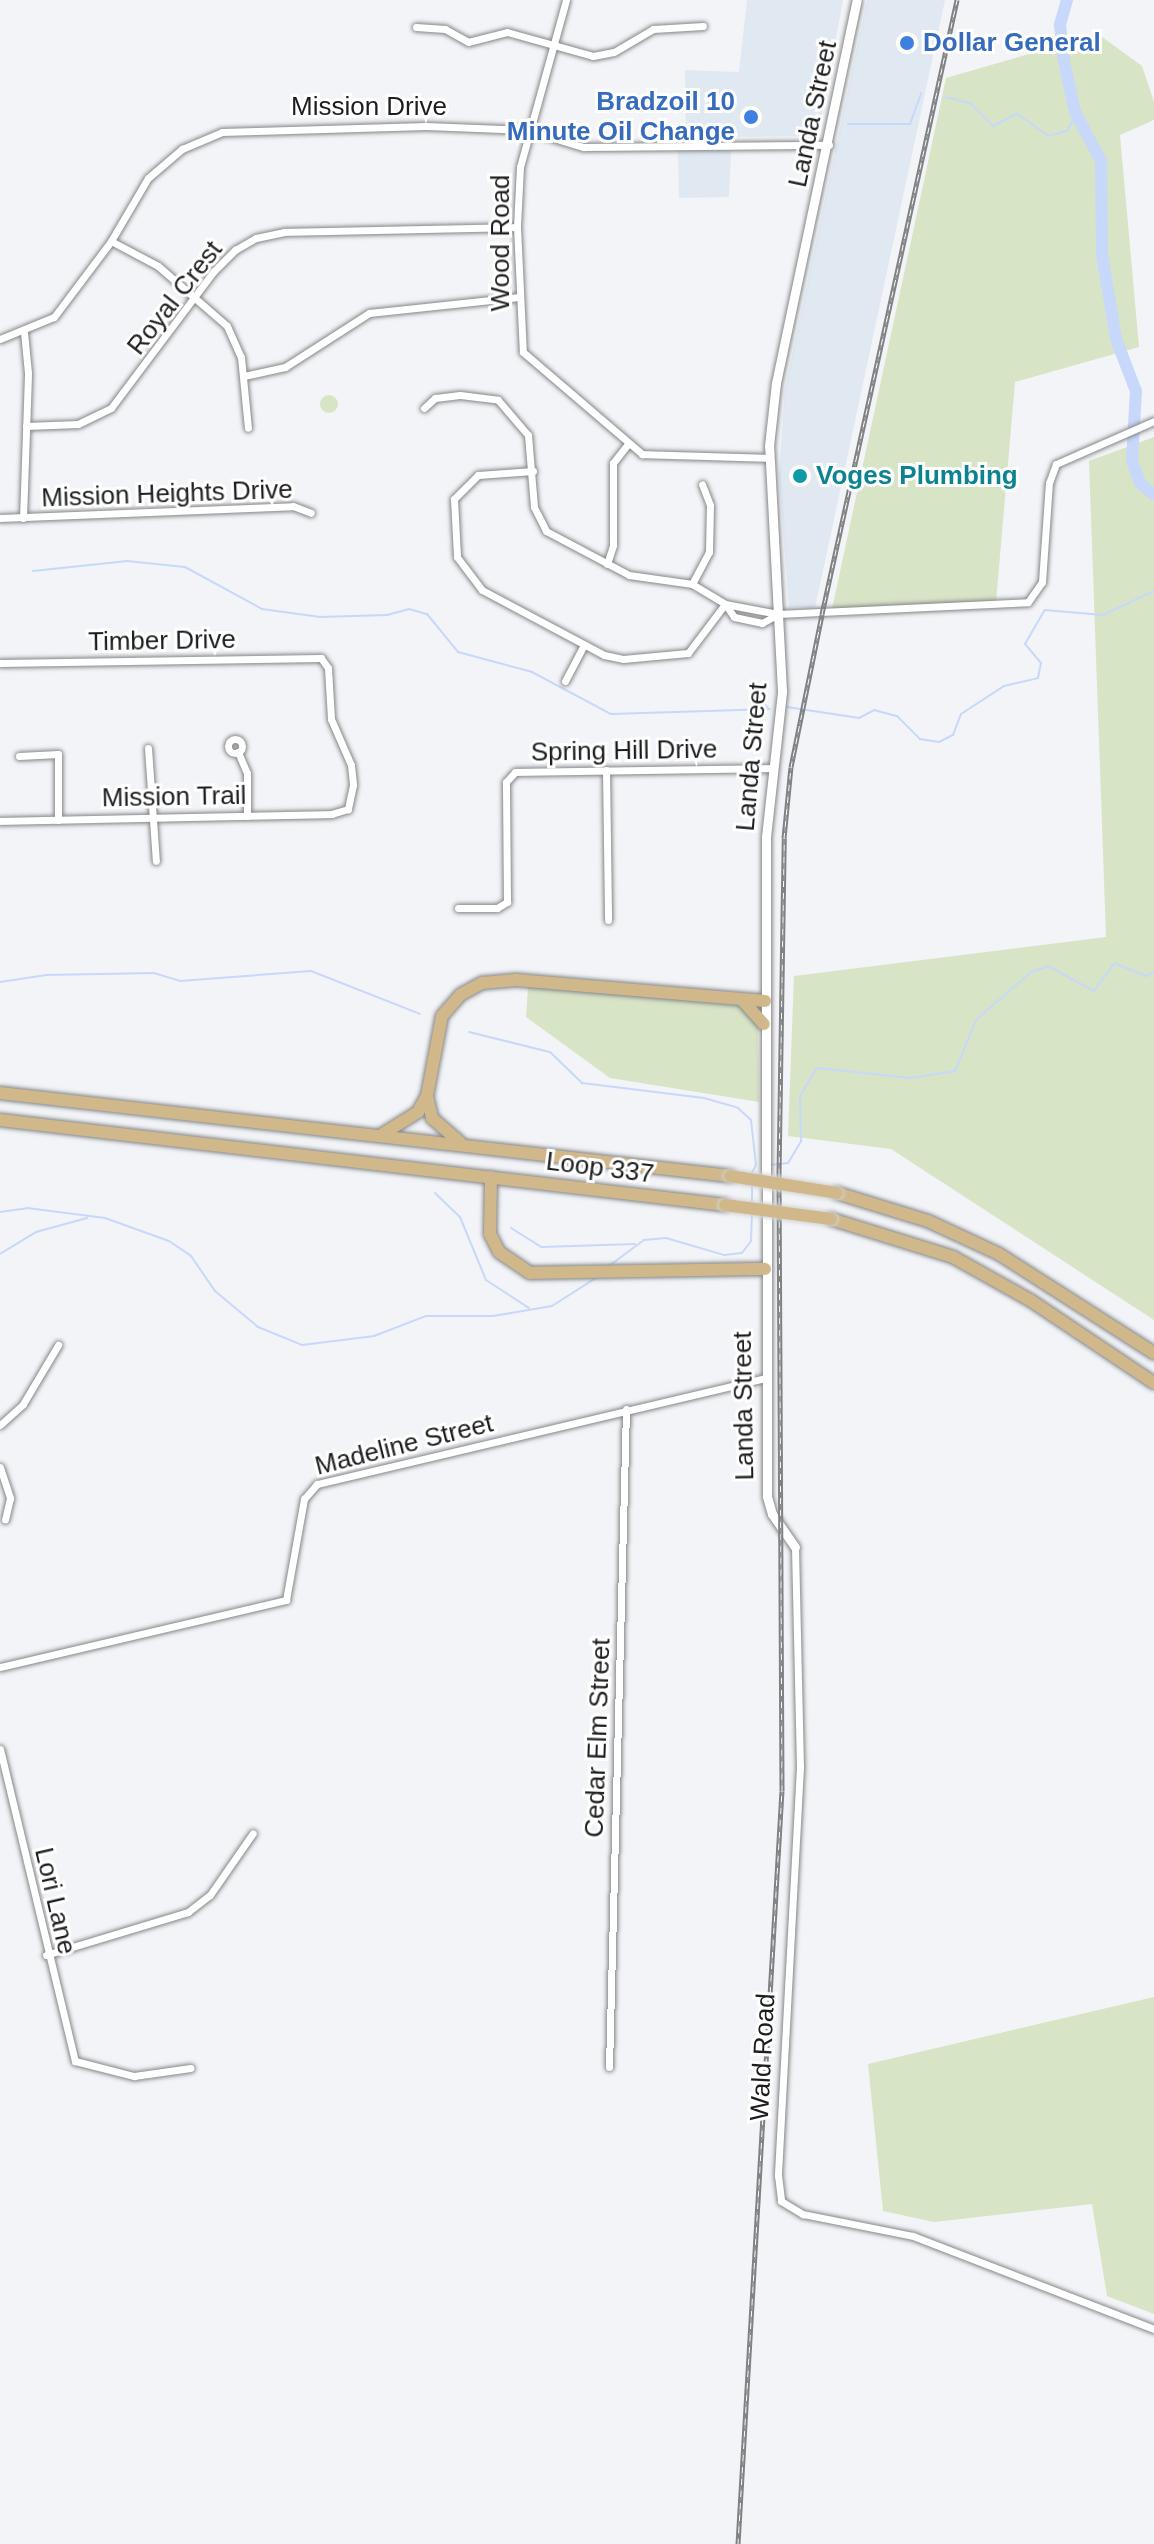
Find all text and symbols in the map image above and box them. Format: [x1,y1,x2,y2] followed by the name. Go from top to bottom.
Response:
[923,27,1101,59] place label: Dollar General
[898,34,916,52] marker: Dollar General
[782,38,844,190] street label: Landa Street
[507,86,735,148] place label: Bradzoil 10 Minute Oil Change
[291,91,447,123] street label: Mission Drive
[742,108,760,126] marker: Bradzoil 10 Minute Oil Change
[485,175,517,311] street label: Wood Road
[121,235,229,361] street label: Royal Crest
[816,460,1018,492] place label: Voges Plumbing
[791,467,809,485] marker: Voges Plumbing
[41,474,293,514] street label: Mission Heights Drive
[88,624,236,658] street label: Timber Drive
[730,681,774,833] street label: Landa Street
[531,734,717,768] street label: Spring Hill Drive
[101,780,247,814] street label: Mission Trail
[544,1146,656,1190] street label: Loop 337
[727,1331,761,1481] street label: Landa Street
[312,1408,496,1482] street label: Madeline Street
[579,1638,617,1838] street label: Cedar Elm Street
[28,1845,82,1957] street label: Lori Lane
[744,1992,782,2122] street label: Wald Road

